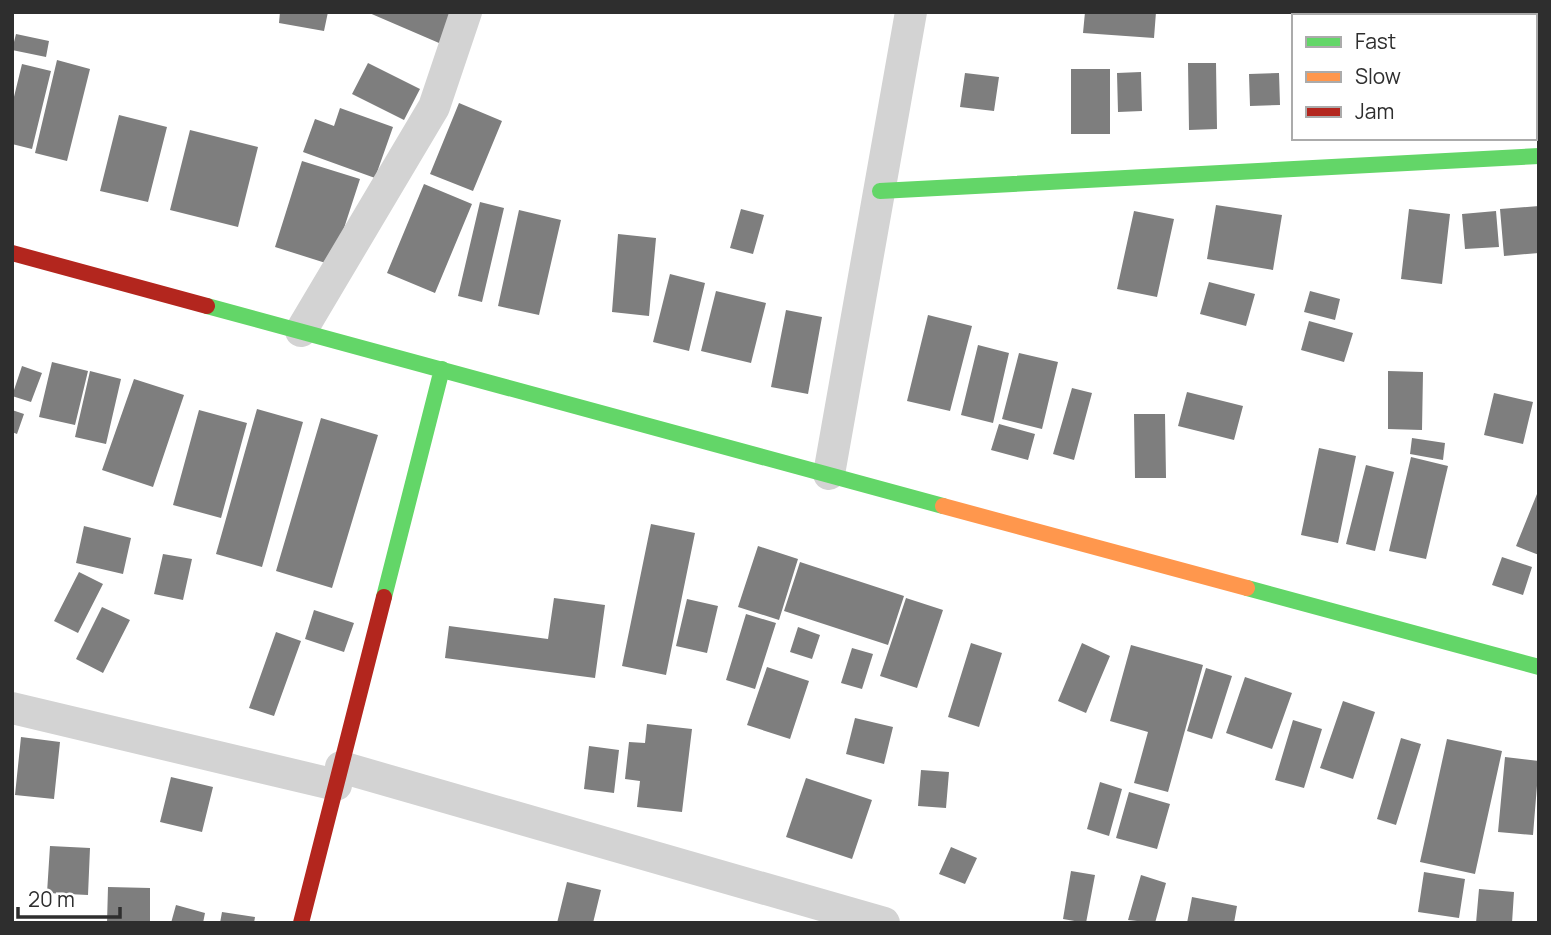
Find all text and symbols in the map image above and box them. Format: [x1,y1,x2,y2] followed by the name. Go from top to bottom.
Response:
[1292,14,1537,140] legend
[1355,27,1396,55] text: Fast
[1355,62,1401,90] text: Slow
[1355,97,1394,125] text: Jam
[18,876,119,920] scale bar
[28,885,75,913] text: 20 m

